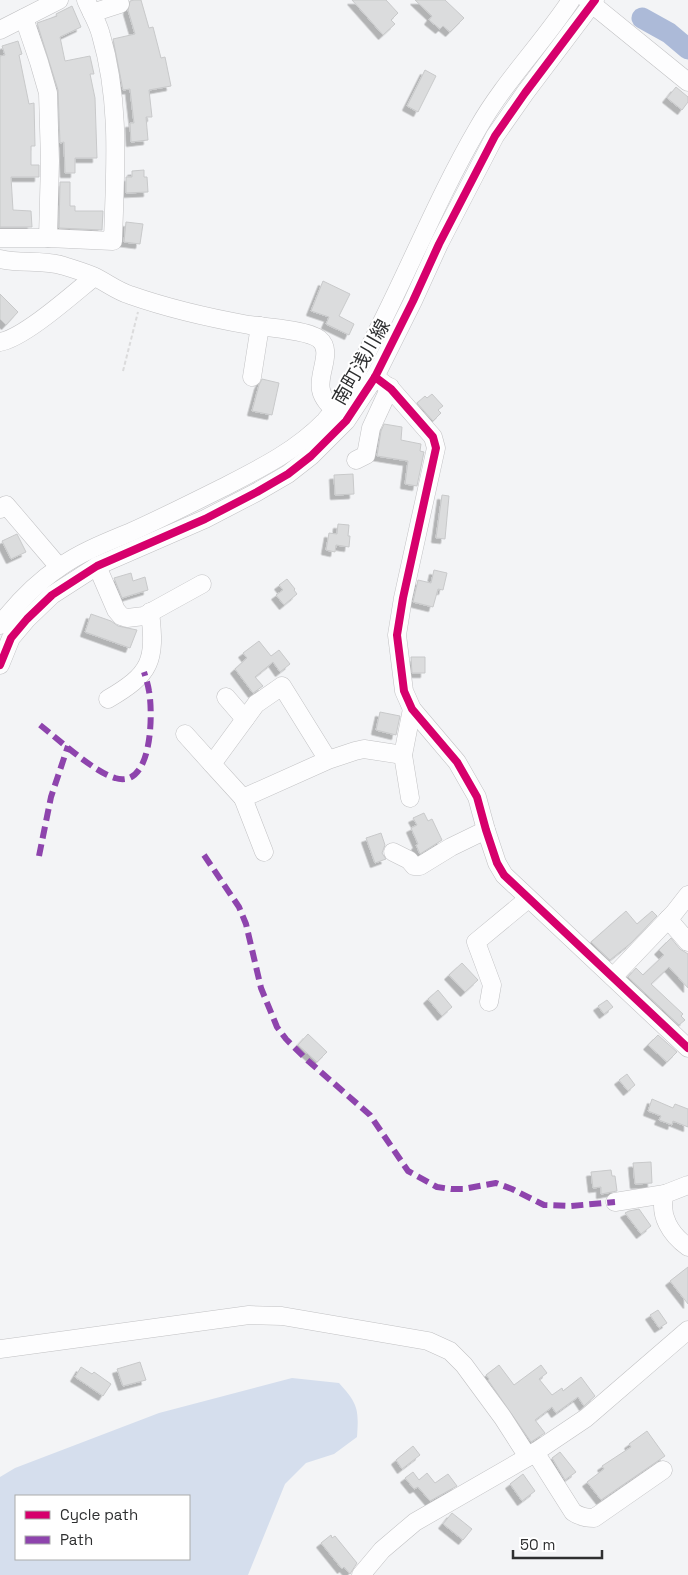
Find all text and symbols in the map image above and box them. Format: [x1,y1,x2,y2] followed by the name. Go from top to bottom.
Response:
[326,315,396,409] street label: 南町浅川線
[15,1495,190,1560] legend
[60,1505,138,1524] text: Cycle path
[513,1528,602,1560] scale bar
[60,1530,93,1549] text: Path
[520,1535,555,1554] text: 50 m

